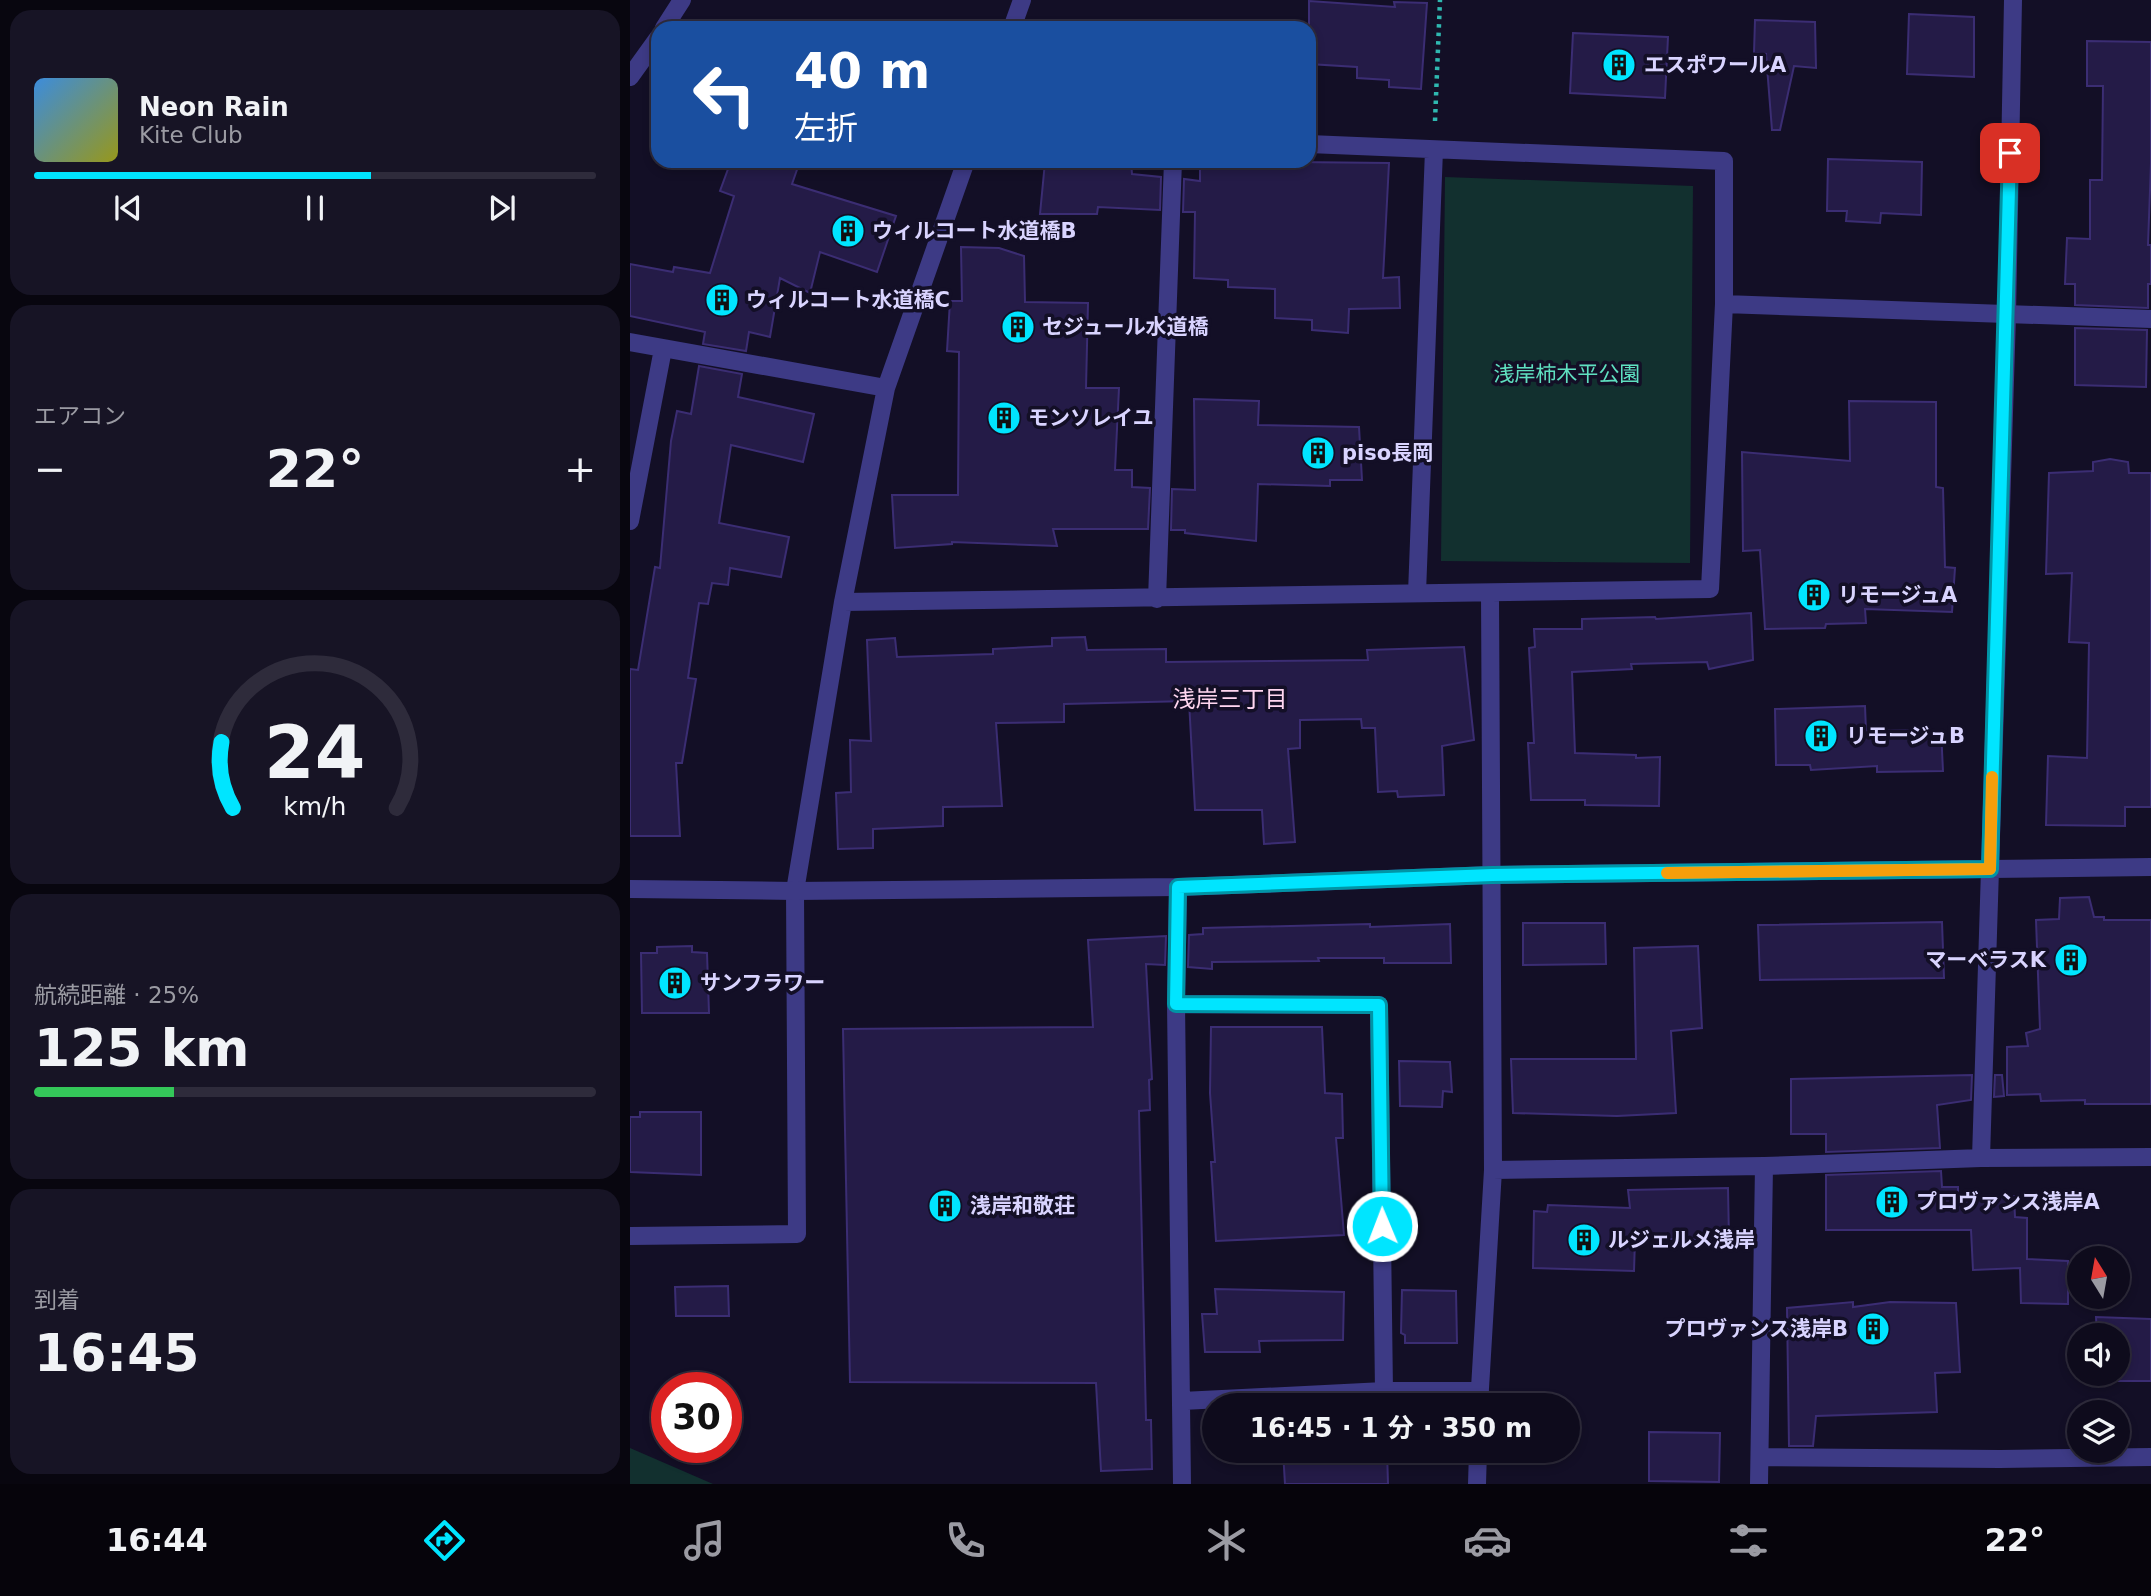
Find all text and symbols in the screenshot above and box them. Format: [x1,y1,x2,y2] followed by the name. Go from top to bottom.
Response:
[794,43,930,100] text: 40 m
[1600,46,1638,84] building icon: エスポワールA
[679,49,770,140] icon: left
[1644,53,1787,77] place label: エスポワールA
[139,92,289,122] text: Neon Rain
[794,109,858,147] text: 左折
[139,122,243,148] text: Kite Club
[1980,123,2040,183] pin
[1991,134,2029,172] icon: arrive
[109,189,147,227] icon: previous
[296,189,334,227] icon: pause
[483,189,521,227] icon: next
[829,212,867,250] building icon: ウィルコート水道橋B
[872,219,1077,243] place label: ウィルコート水道橋B
[703,281,741,319] building icon: ウィルコート水道橋C
[746,288,950,312] place label: ウィルコート水道橋C
[999,308,1037,346] building icon: セジュール水道橋
[1042,315,1209,339] place label: セジュール水道橋
[1494,362,1641,386] park label: 浅岸柿木平公園
[985,399,1023,437] building icon: モンソレイユ
[34,403,126,429] text: エアコン
[1028,406,1154,430] place label: モンソレイユ
[1299,434,1337,472] building icon: piso長岡
[266,439,364,499] text: 22°
[1342,441,1433,465] place label: piso長岡
[34,447,66,491] text: −
[564,447,596,491] text: +
[1795,576,1833,614] building icon: リモージュA
[1838,583,1958,607] place label: リモージュA
[1173,686,1288,712] district label: 浅岸三丁目
[264,710,366,795] text: 24
[1802,717,1840,755] building icon: リモージュB
[1846,724,1965,748] place label: リモージュB
[283,792,347,821] text: km/h
[2052,941,2090,979] building icon: マーベラスK
[1925,948,2047,972] place label: マーベラスK
[656,964,694,1002] building icon: サンフラワー
[700,971,825,995] place label: サンフラワー
[34,982,199,1008] text: 航続距離 · 25%
[34,1018,249,1078] text: 125 km
[1873,1183,1911,1221] building icon: プロヴァンス浅岸A
[926,1187,964,1225] building icon: 浅岸和敬荘
[1345,1189,1419,1263] position arrow
[1916,1190,2101,1214] place label: プロヴァンス浅岸A
[970,1194,1075,1218] place label: 浅岸和敬荘
[1565,1221,1603,1259] building icon: ルジェルメ浅岸
[1608,1228,1755,1252] place label: ルジェルメ浅岸
[2067,1246,2130,1309] north arrow
[2067,1246,2130,1463] map controls
[34,1287,80,1313] text: 到着
[1854,1310,1892,1348] building icon: プロヴァンス浅岸B
[1664,1317,1848,1341] place label: プロヴァンス浅岸B
[34,1323,200,1383] text: 16:45
[2067,1323,2130,1386] button: sound
[651,1372,742,1463] speed limit sign: 30
[2067,1400,2130,1463] button: layers
[1250,1413,1532,1443] text: 16:45 · 1 分 · 350 m
[420,1516,469,1565] icon: directions
[680,1516,729,1565] icon: music
[941,1516,990,1565] icon: phone
[1202,1516,1251,1565] icon: climate
[1463,1516,1512,1565] icon: car
[1724,1516,1773,1565] icon: filters
[106,1521,208,1559] text: 16:44
[1984,1521,2045,1559] text: 22°

